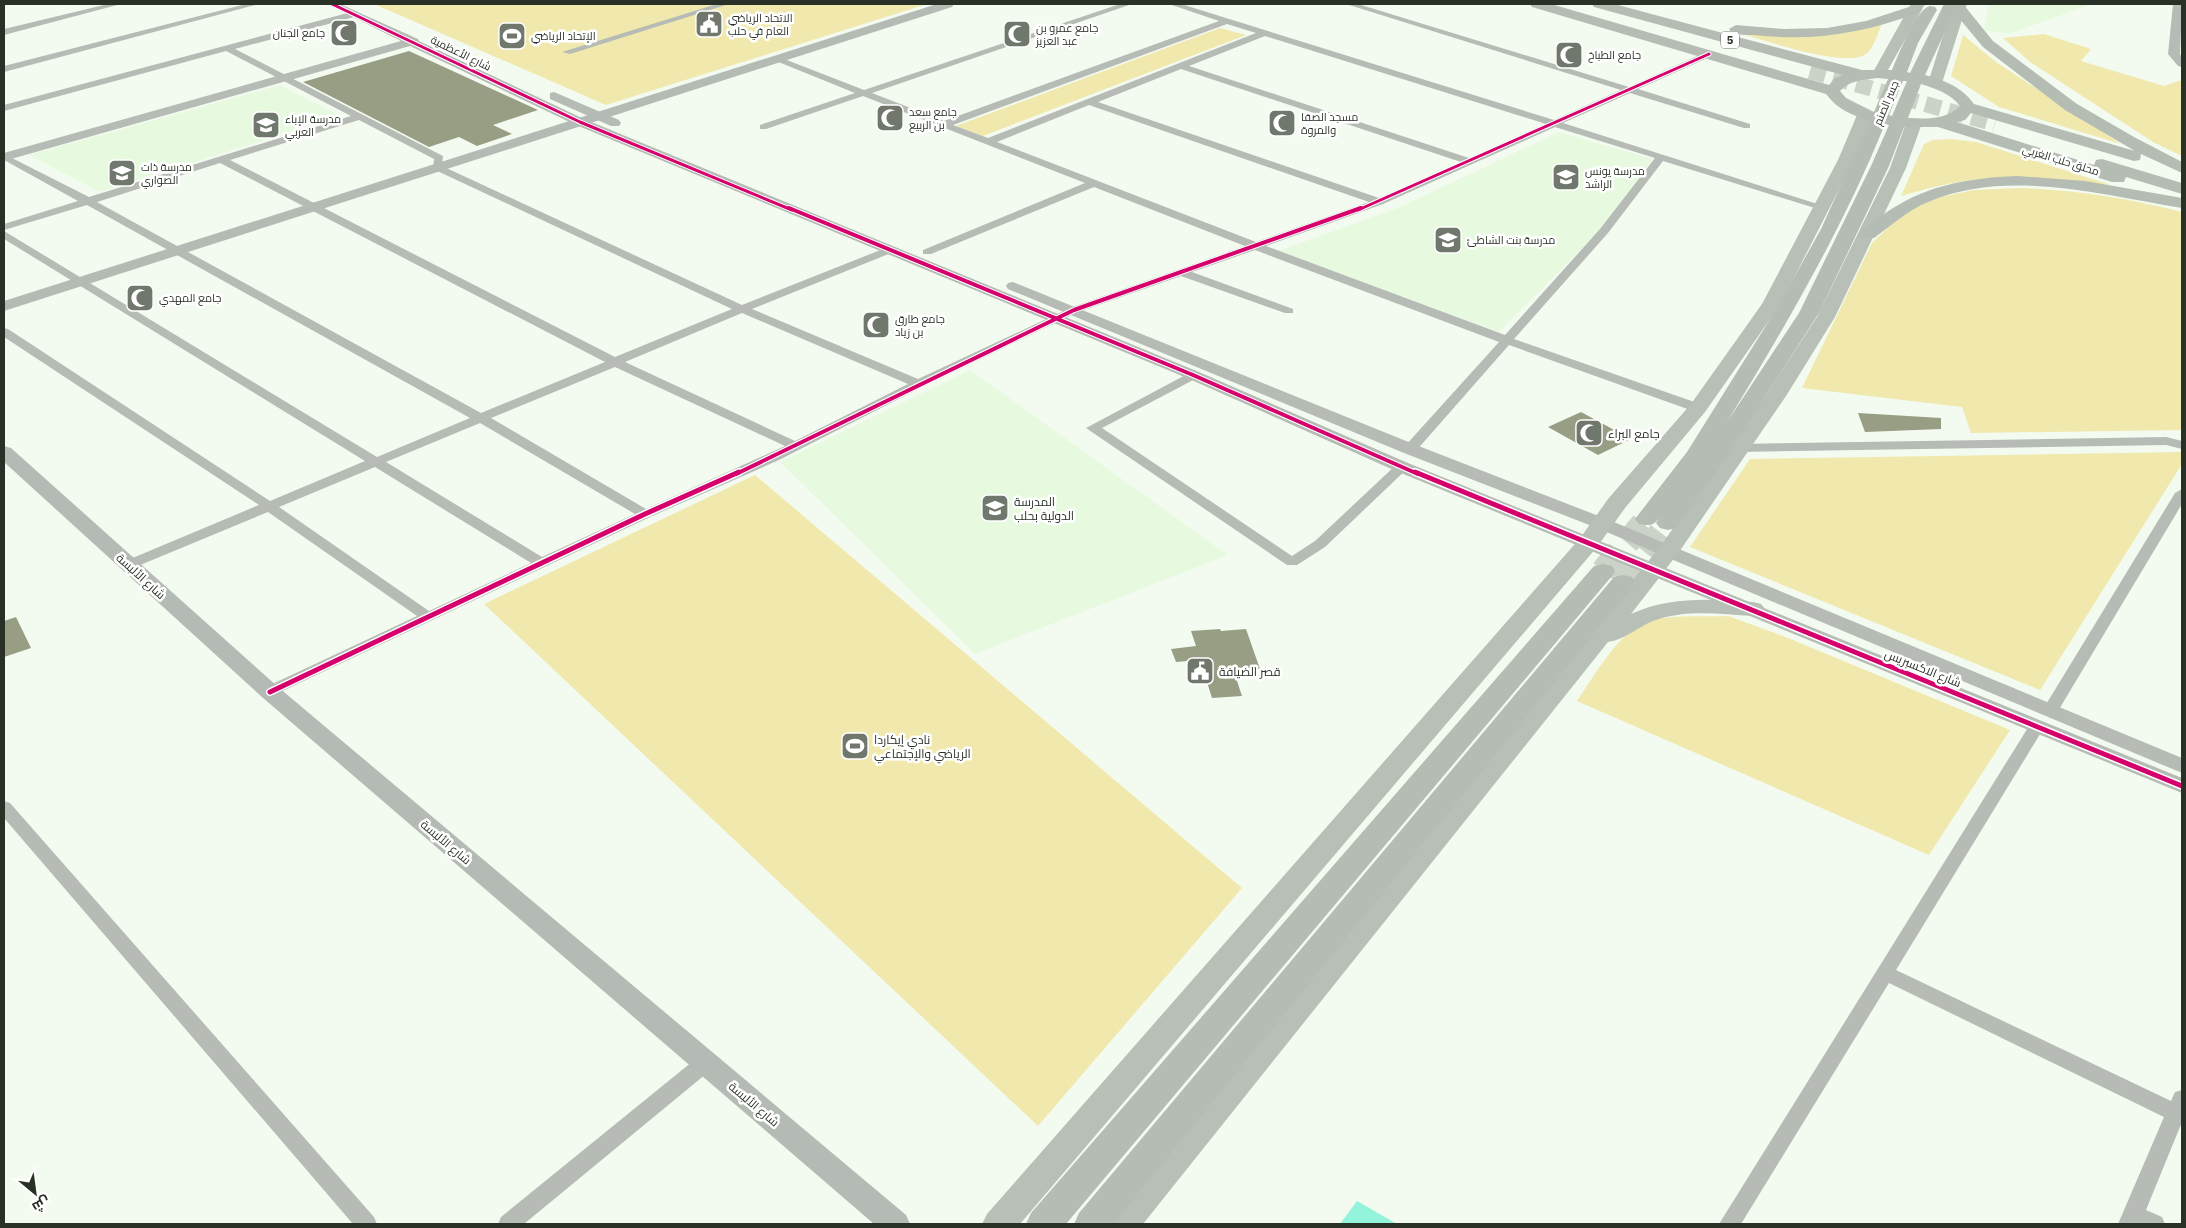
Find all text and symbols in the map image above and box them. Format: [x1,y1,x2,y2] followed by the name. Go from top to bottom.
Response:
[694,9,724,39] public building icon: الاتحاد الرياضي العام في حلب
[728,11,793,40] place label: الاتحاد الرياضي العام في حلب
[329,18,359,48] mosque icon: جامع الجنان
[1002,19,1032,49] mosque icon: جامع عمرو بن عبد العزيز
[497,21,527,51] sports icon: الإتحاد الرياضي
[1035,21,1098,48] place label: جامع عمرو بن عبد العزيز
[273,26,325,41] place label: جامع الجنان
[531,29,596,44] place label: الإتحاد الرياضي
[428,32,494,75] street label: شارع الأعظمية
[1721,32,1739,48] road number: 5
[1554,40,1584,70] mosque icon: جامع الطباخ
[1588,48,1641,63] place label: جامع الطباخ
[1870,79,1903,128] street label: جسر الصنم
[875,103,905,133] mosque icon: جامع سعد بن الربيع
[909,105,957,133] place label: جامع سعد بن الربيع
[1267,108,1297,138] mosque icon: مسجد الصفا والمروة
[251,110,281,140] school or university icon: مدرسة الإباء العربي
[1301,110,1358,137] place label: مسجد الصفا والمروة
[285,112,341,141] place label: مدرسة الإباء العربي
[2020,142,2101,180] street label: محلق حلب الغربي
[107,158,137,188] school or university icon: مدرسة ذات الصواري
[141,160,192,189] place label: مدرسة ذات الصواري
[1551,162,1581,192] school or university icon: مدرسة يونس الراشد
[1585,164,1645,191] place label: مدرسة يونس الراشد
[1433,225,1463,255] school or university icon: مدرسة بنت الشاطئ
[1467,233,1555,247] place label: مدرسة بنت الشاطئ
[125,283,155,313] mosque icon: جامع المهدي
[159,291,221,307] place label: جامع المهدي
[861,310,891,340] mosque icon: جامع طارق بن زياد
[895,312,945,339] place label: جامع طارق بن زياد
[1574,418,1604,448] mosque icon: جامع البراء
[1608,426,1660,442] place label: جامع البراء
[980,493,1010,523] school or university icon: المدرسة الدولية بحلب
[1014,494,1074,523] place label: المدرسة الدولية بحلب
[113,550,169,603] street label: شارع الألبسة
[1882,646,1963,691] street label: شارع الاكسبريس
[1185,656,1215,686] public building icon: قصر الضيافة
[1219,664,1281,679] place label: قصر الضيافة
[840,731,870,761] sports icon: نادي إيكاردا الرياضي والإجتماعي
[874,732,971,764] place label: نادي إيكاردا الرياضي والإجتماعي
[417,817,474,868] street label: شارع الألبسة
[725,1079,782,1130] street label: شارع الألبسة
[10,1168,60,1218] north arrow
[29,1192,54,1217] text: ش

